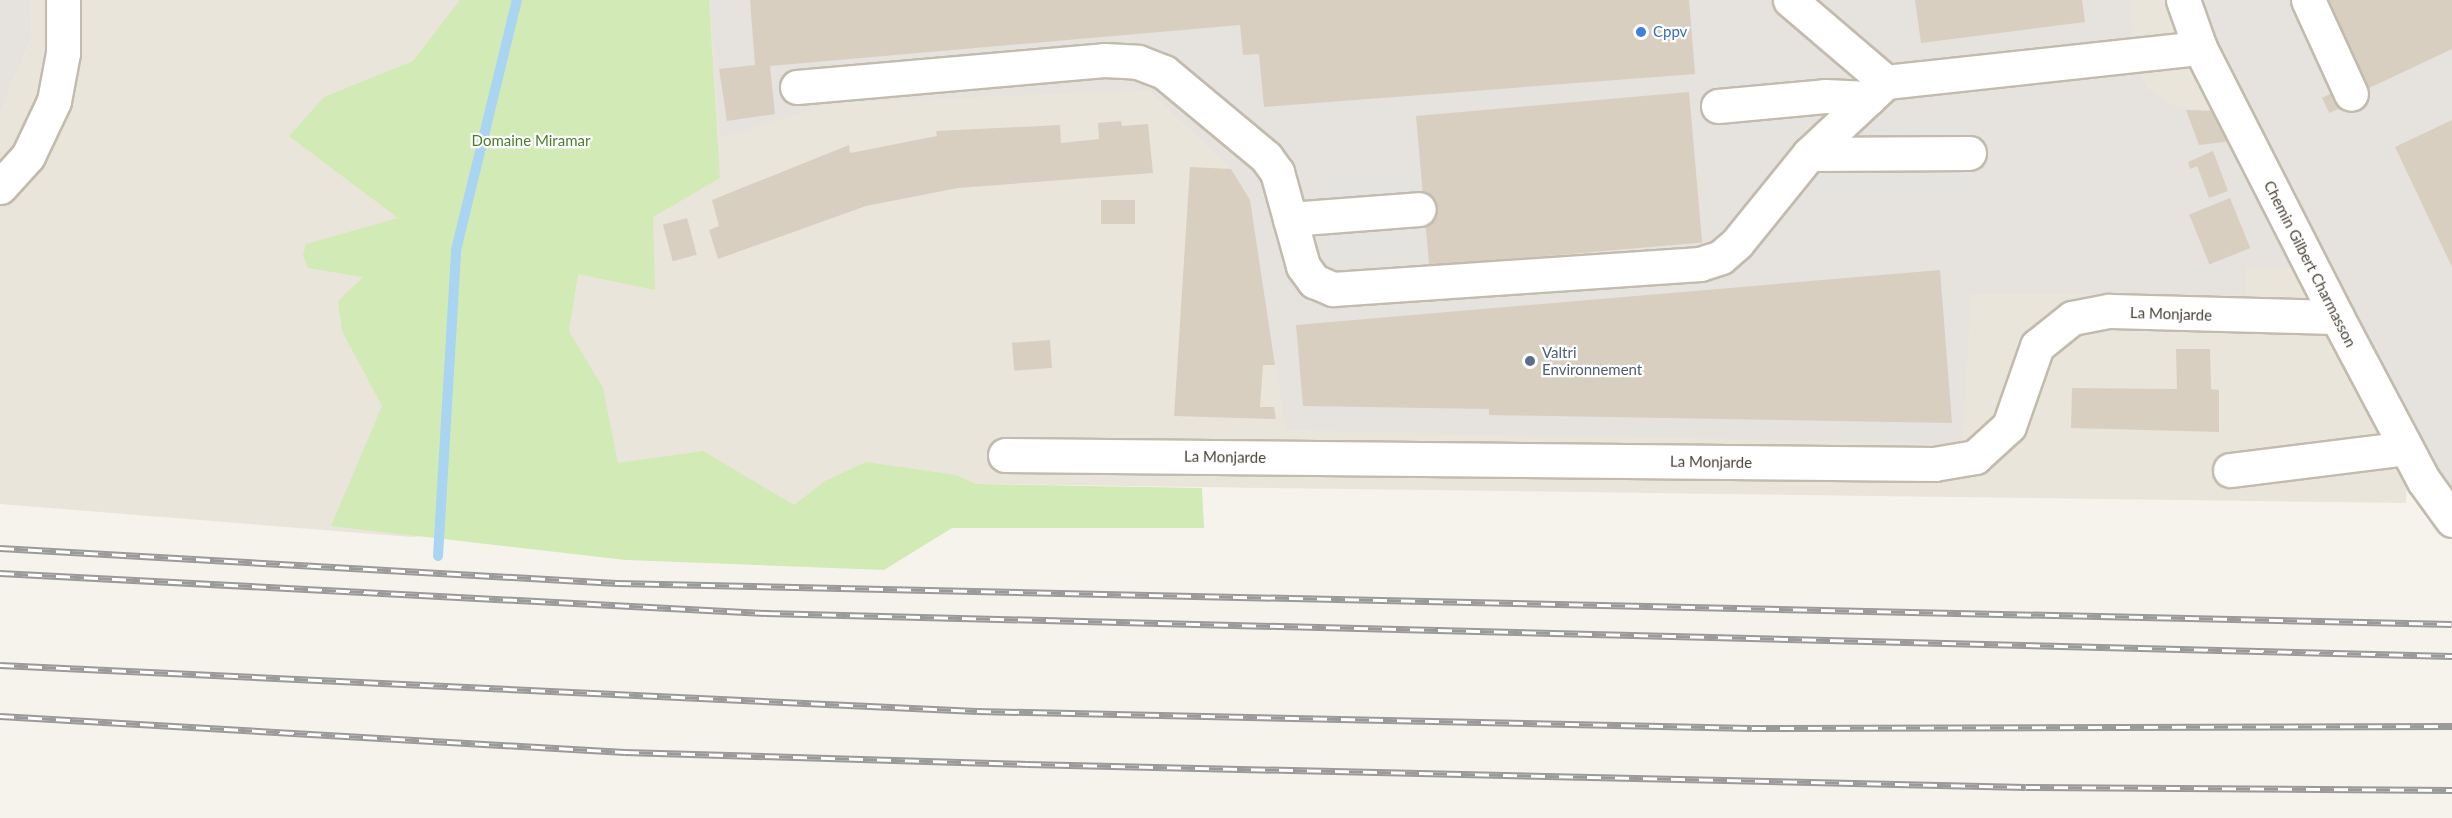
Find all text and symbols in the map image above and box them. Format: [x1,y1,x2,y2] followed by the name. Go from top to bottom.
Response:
[1653,23,1687,41] place label: Cppv
[1634,25,1648,39] marker: Cppv
[472,132,590,150] park label: Domaine Miramar
[2260,178,2360,350] street label: Chemin Gilbert Charmasson
[2130,304,2212,324] street label: La Monjarde
[1542,343,1642,378] place label: Valtri Environnement
[1523,354,1537,368] marker: Valtri Environnement
[1184,447,1266,467] street label: La Monjarde
[1670,452,1752,472] street label: La Monjarde

